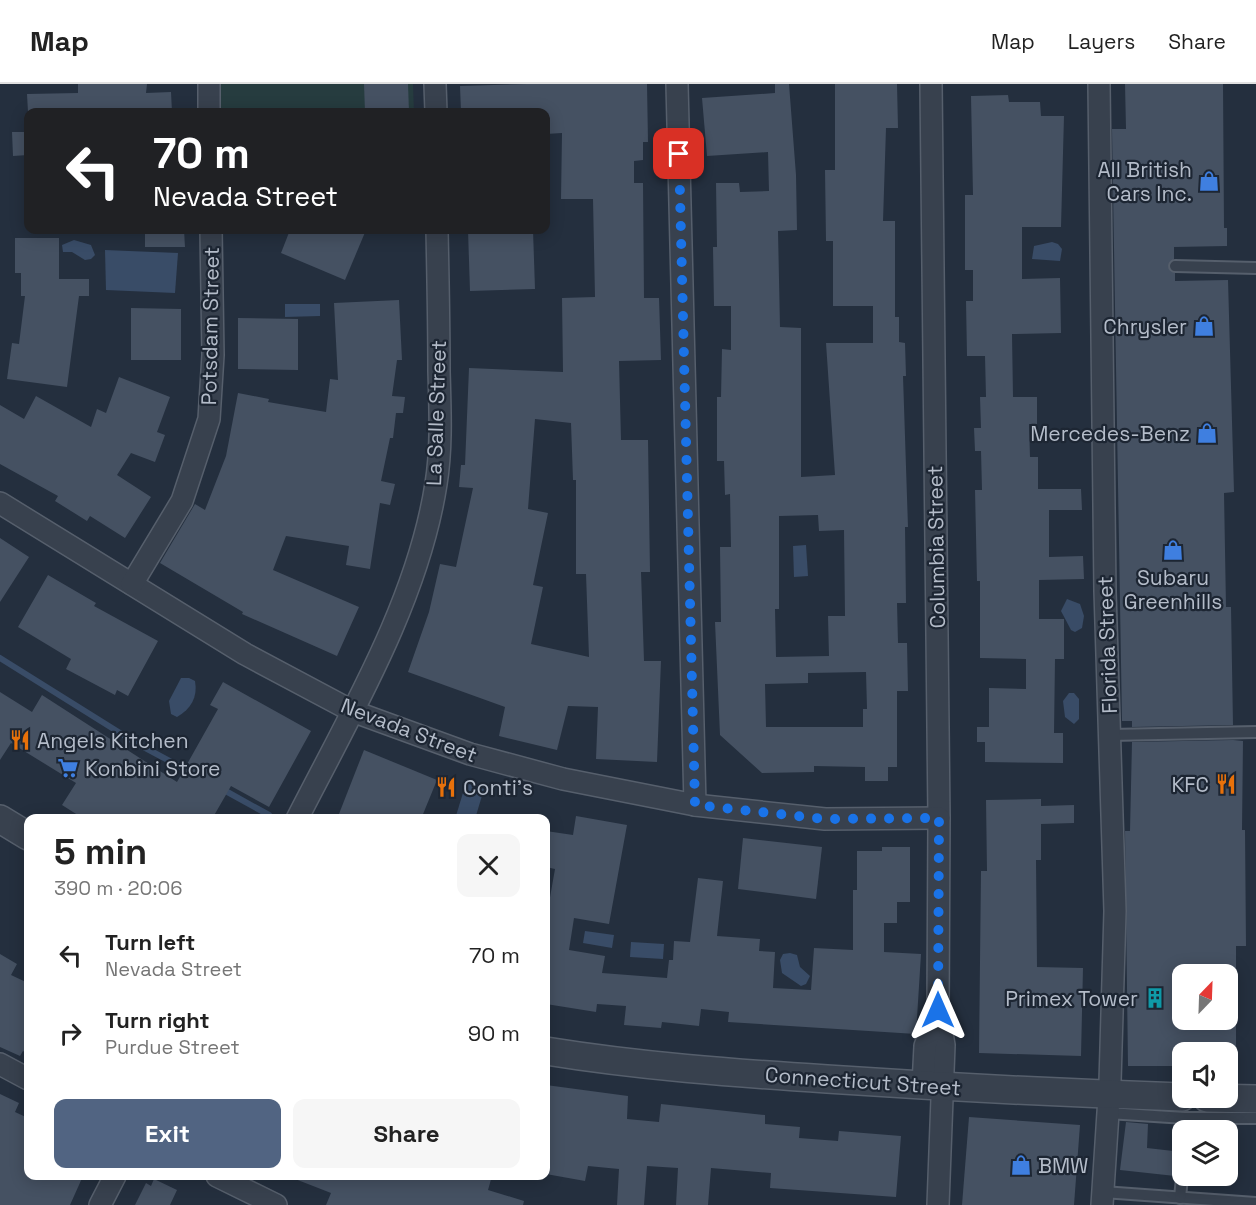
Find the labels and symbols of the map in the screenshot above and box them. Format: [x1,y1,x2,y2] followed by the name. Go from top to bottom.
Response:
[653,128,704,179] pin
[1097,156,1192,207] place label: All British Cars Inc.
[1197,169,1221,193] shop icon: All British Cars Inc.
[195,246,225,406] street label: Potsdam Street
[1103,313,1187,340] place label: Chrysler
[1192,314,1216,338] shop icon: Chrysler
[420,339,452,487] street label: La Salle Street
[1030,420,1190,447] place label: Mercedes-Benz
[1195,421,1219,445] shop icon: Mercedes-Benz
[921,465,951,629] street label: Columbia Street
[1161,538,1185,562] shop icon: Subaru Greenhills
[1124,564,1222,615] place label: Subaru Greenhills
[1091,576,1123,714] street label: Florida Street
[337,692,481,768] street label: Nevada Street
[37,727,189,754] place label: Angels Kitchen
[8,728,32,752] restaurant icon: Angels Kitchen
[85,755,220,782] place label: Konbini Store
[56,756,80,780] supermarket icon: Konbini Store
[1172,771,1209,798] place label: KFC
[1214,772,1238,796] restaurant icon: KFC
[463,774,533,801] place label: Conti's
[434,775,458,799] restaurant icon: Conti's
[1172,964,1238,1030] north arrow
[906,978,970,1042] position arrow
[1005,985,1138,1012] place label: Primex Tower
[1143,986,1167,1010] building icon: Primex Tower
[764,1061,962,1101] street label: Connecticut Street
[1038,1152,1088,1179] place label: BMW
[1009,1153,1033,1177] shop icon: BMW

